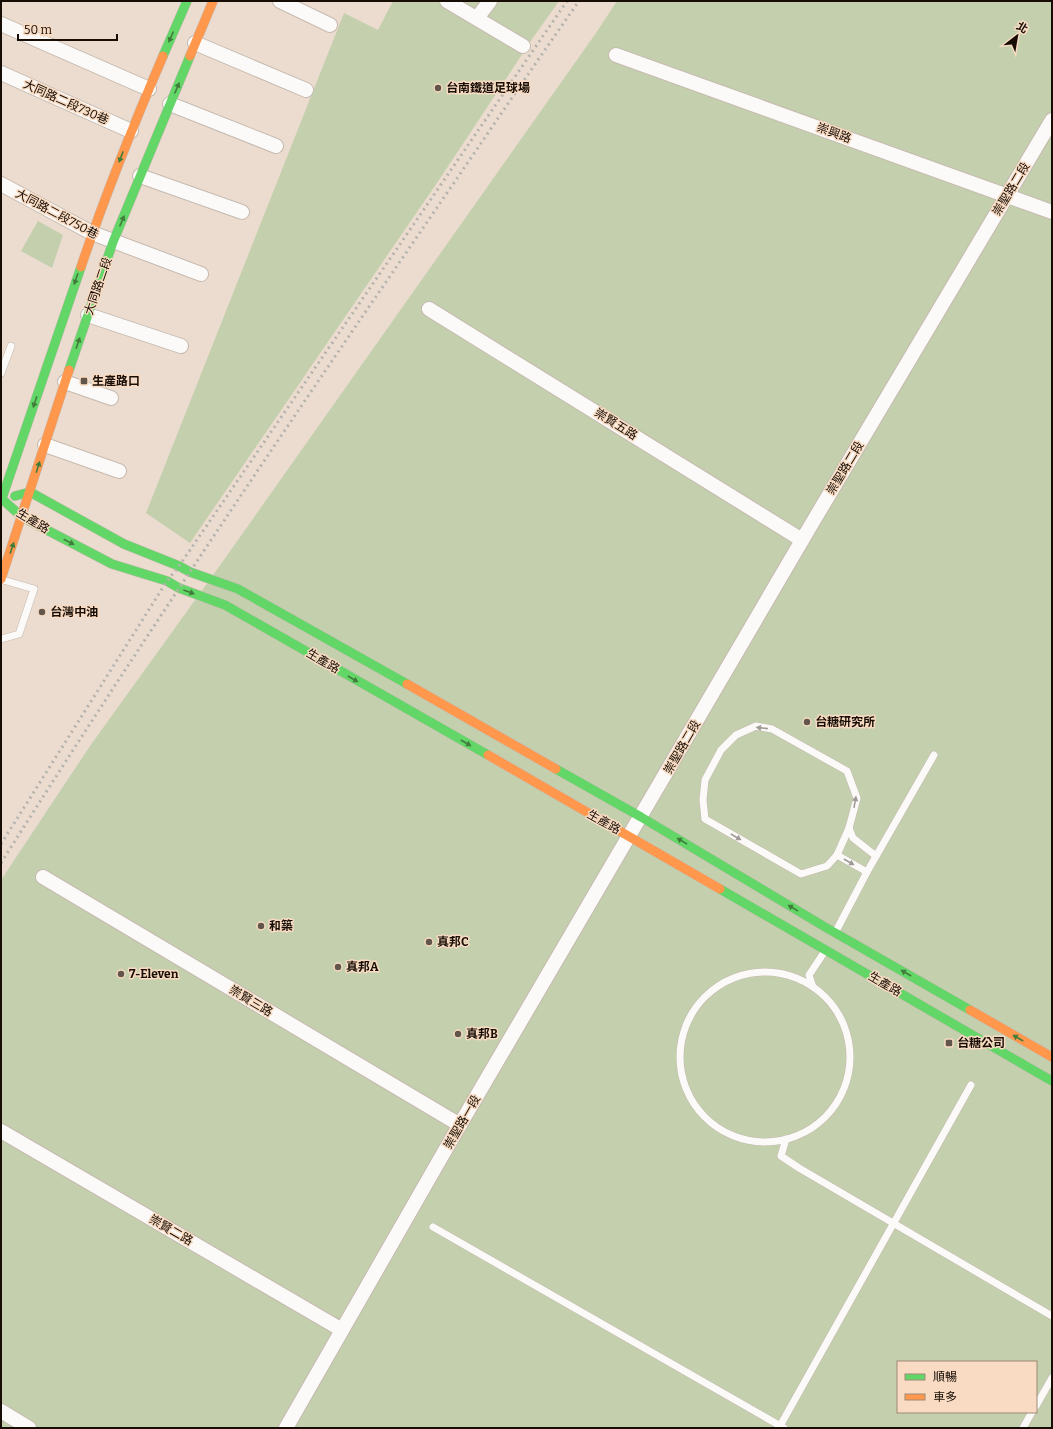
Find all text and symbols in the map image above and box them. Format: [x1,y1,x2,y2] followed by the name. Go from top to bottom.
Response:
[18,16,117,42] scale bar
[997,16,1037,56] north arrow
[1014,19,1030,36] text: 北
[24,23,53,37] text: 50 m
[168,31,174,43] one-way arrow
[21,77,111,127] street label: 大同路二段730巷
[446,81,530,95] place label: 台南鐵道足球場
[174,82,180,93] one-way arrow
[433,83,443,93] marker: 台南鐵道足球場
[815,120,853,146] street label: 崇興路
[118,151,124,163] one-way arrow
[990,160,1032,218] street label: 崇聖路二段
[13,186,101,242] street label: 大同路二段750巷
[119,215,125,226] one-way arrow
[82,255,114,317] street label: 大同路二段
[73,273,79,285] one-way arrow
[76,337,82,349] one-way arrow
[92,374,140,388] place label: 生產路口
[79,376,89,386] marker: 生產路口
[31,396,37,408] one-way arrow
[592,405,640,443] street label: 崇賢五路
[824,439,866,497] street label: 崇聖路二段
[35,460,41,472] one-way arrow
[14,506,52,536] street label: 生產路
[64,538,75,545] one-way arrow
[9,542,15,554] one-way arrow
[183,589,195,595] one-way arrow
[50,605,98,619] place label: 台灣中油
[37,607,47,617] marker: 台灣中油
[304,646,342,676] street label: 生產路
[347,675,359,682] one-way arrow
[815,715,875,729] place label: 台糖研究所
[802,717,812,727] marker: 台糖研究所
[661,718,703,776] street label: 崇聖路二段
[755,724,768,731] one-way arrow
[460,740,472,747] one-way arrow
[853,796,859,809] one-way arrow
[585,807,623,837] street label: 生產路
[730,834,742,841] one-way arrow
[677,837,687,845] one-way arrow
[843,858,854,865] one-way arrow
[787,904,799,911] one-way arrow
[269,919,293,933] place label: 和築
[256,921,266,931] marker: 和築
[437,935,469,949] place label: 真邦C
[424,937,434,947] marker: 真邦C
[346,960,379,974] place label: 真邦A
[333,962,343,972] marker: 真邦A
[129,967,179,981] place label: 7-Eleven
[116,969,126,979] marker: 7-Eleven
[866,969,904,999] street label: 生產路
[900,970,911,977] one-way arrow
[227,983,275,1019] street label: 崇賢三路
[466,1027,498,1041] place label: 真邦B
[453,1029,463,1039] marker: 真邦B
[1012,1035,1024,1042] one-way arrow
[957,1036,1005,1050] place label: 台糖公司
[944,1038,954,1048] marker: 台糖公司
[441,1093,483,1151] street label: 崇聖路一段
[147,1212,195,1248] street label: 崇賢二路
[897,1361,1037,1413] legend
[933,1370,957,1384] text: 順暢
[933,1390,957,1404] text: 車多

